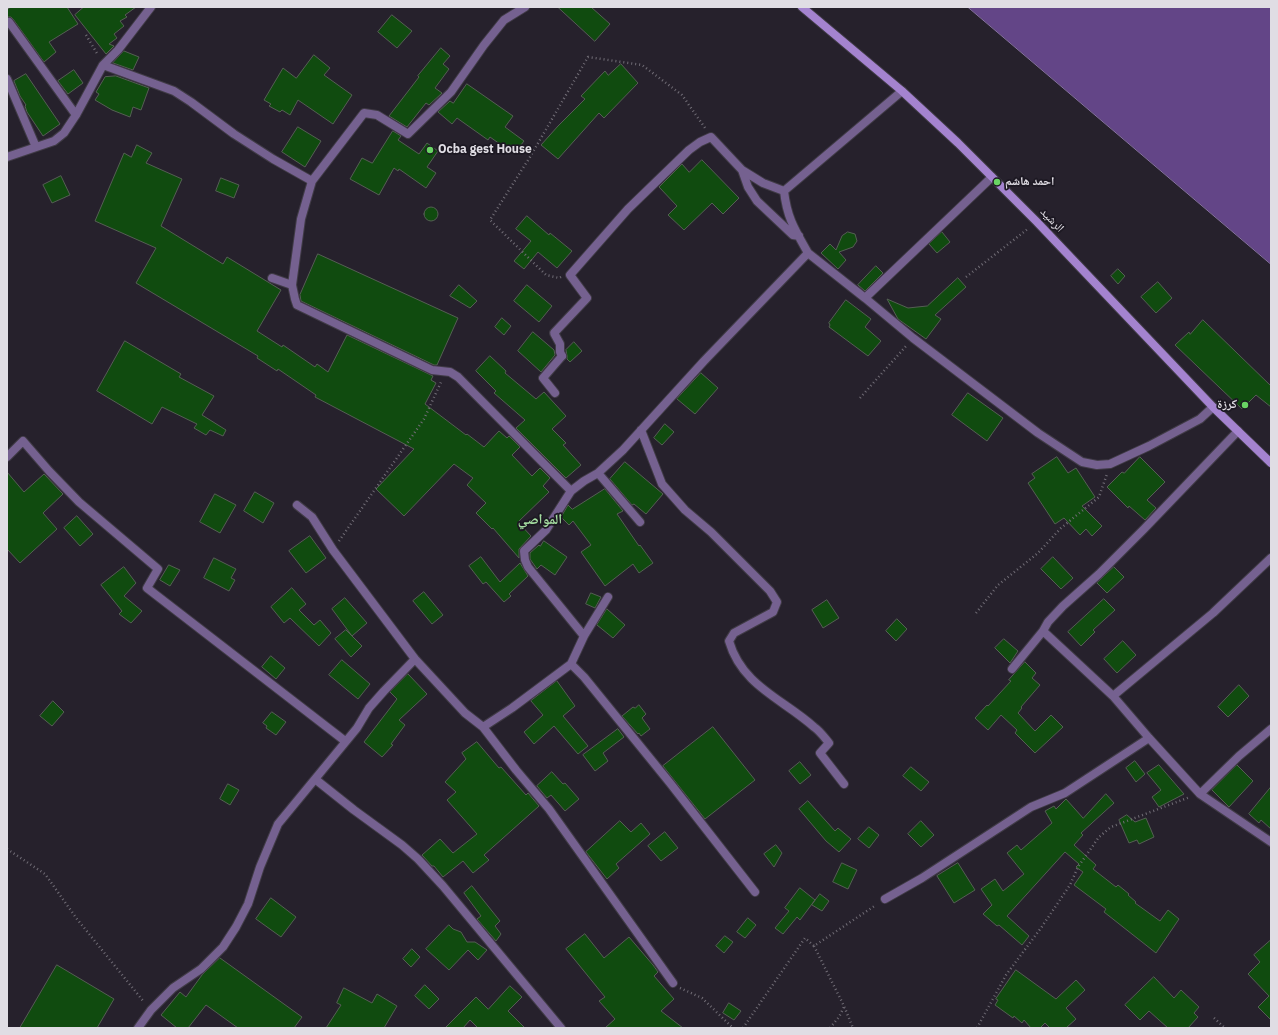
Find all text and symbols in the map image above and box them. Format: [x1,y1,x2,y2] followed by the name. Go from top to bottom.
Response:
[438,143,532,157] place label: Ocba gest House
[425,145,435,155] marker: Ocba gest House
[1005,175,1055,189] place label: احمد هاشم
[992,177,1002,187] marker: احمد هاشم
[1037,205,1067,235] street label: الرشيد
[1217,398,1237,412] place label: كرزة
[1240,400,1250,410] marker: كرزة
[518,512,562,528] district label: المواصي

